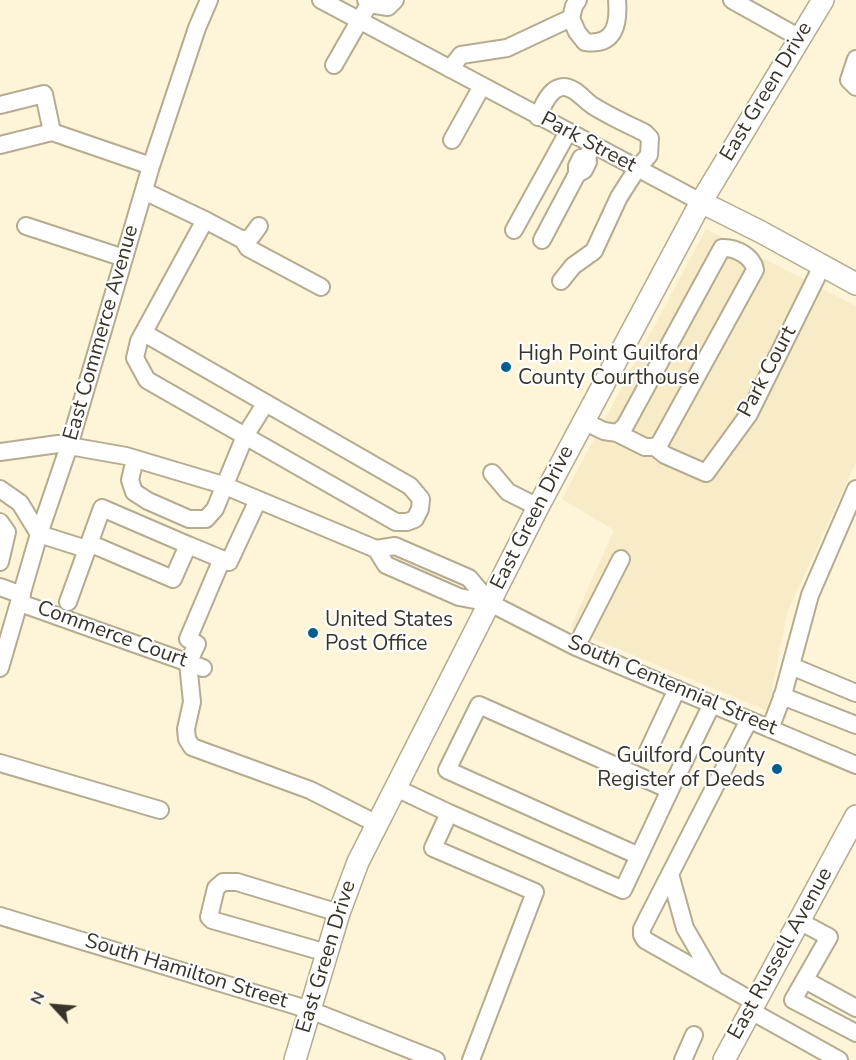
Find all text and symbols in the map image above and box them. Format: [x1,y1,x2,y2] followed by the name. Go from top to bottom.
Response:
[715,18,819,166] street label: East Green Drive
[536,107,640,179] street label: Park Street
[59,222,145,444] street label: East Commerce Avenue
[733,322,803,422] street label: Park Court
[518,342,699,392] place label: High Point Guilford County Courthouse
[499,360,513,374] marker: High Point Guilford County Courthouse
[486,442,580,594] street label: East Green Drive
[33,596,191,674] street label: Commerce Court
[325,608,453,658] place label: United States Post Office
[306,626,320,640] marker: United States Post Office
[564,630,780,742] street label: South Centennial Street
[597,744,765,794] place label: Guilford County Register of Deeds
[770,762,784,776] marker: Guilford County Register of Deeds
[723,864,839,1044] street label: East Russell Avenue
[292,878,362,1036] street label: East Green Drive
[82,929,290,1015] street label: South Hamilton Street
[24,976,84,1036] north arrow
[25,988,50,1008] text: N

